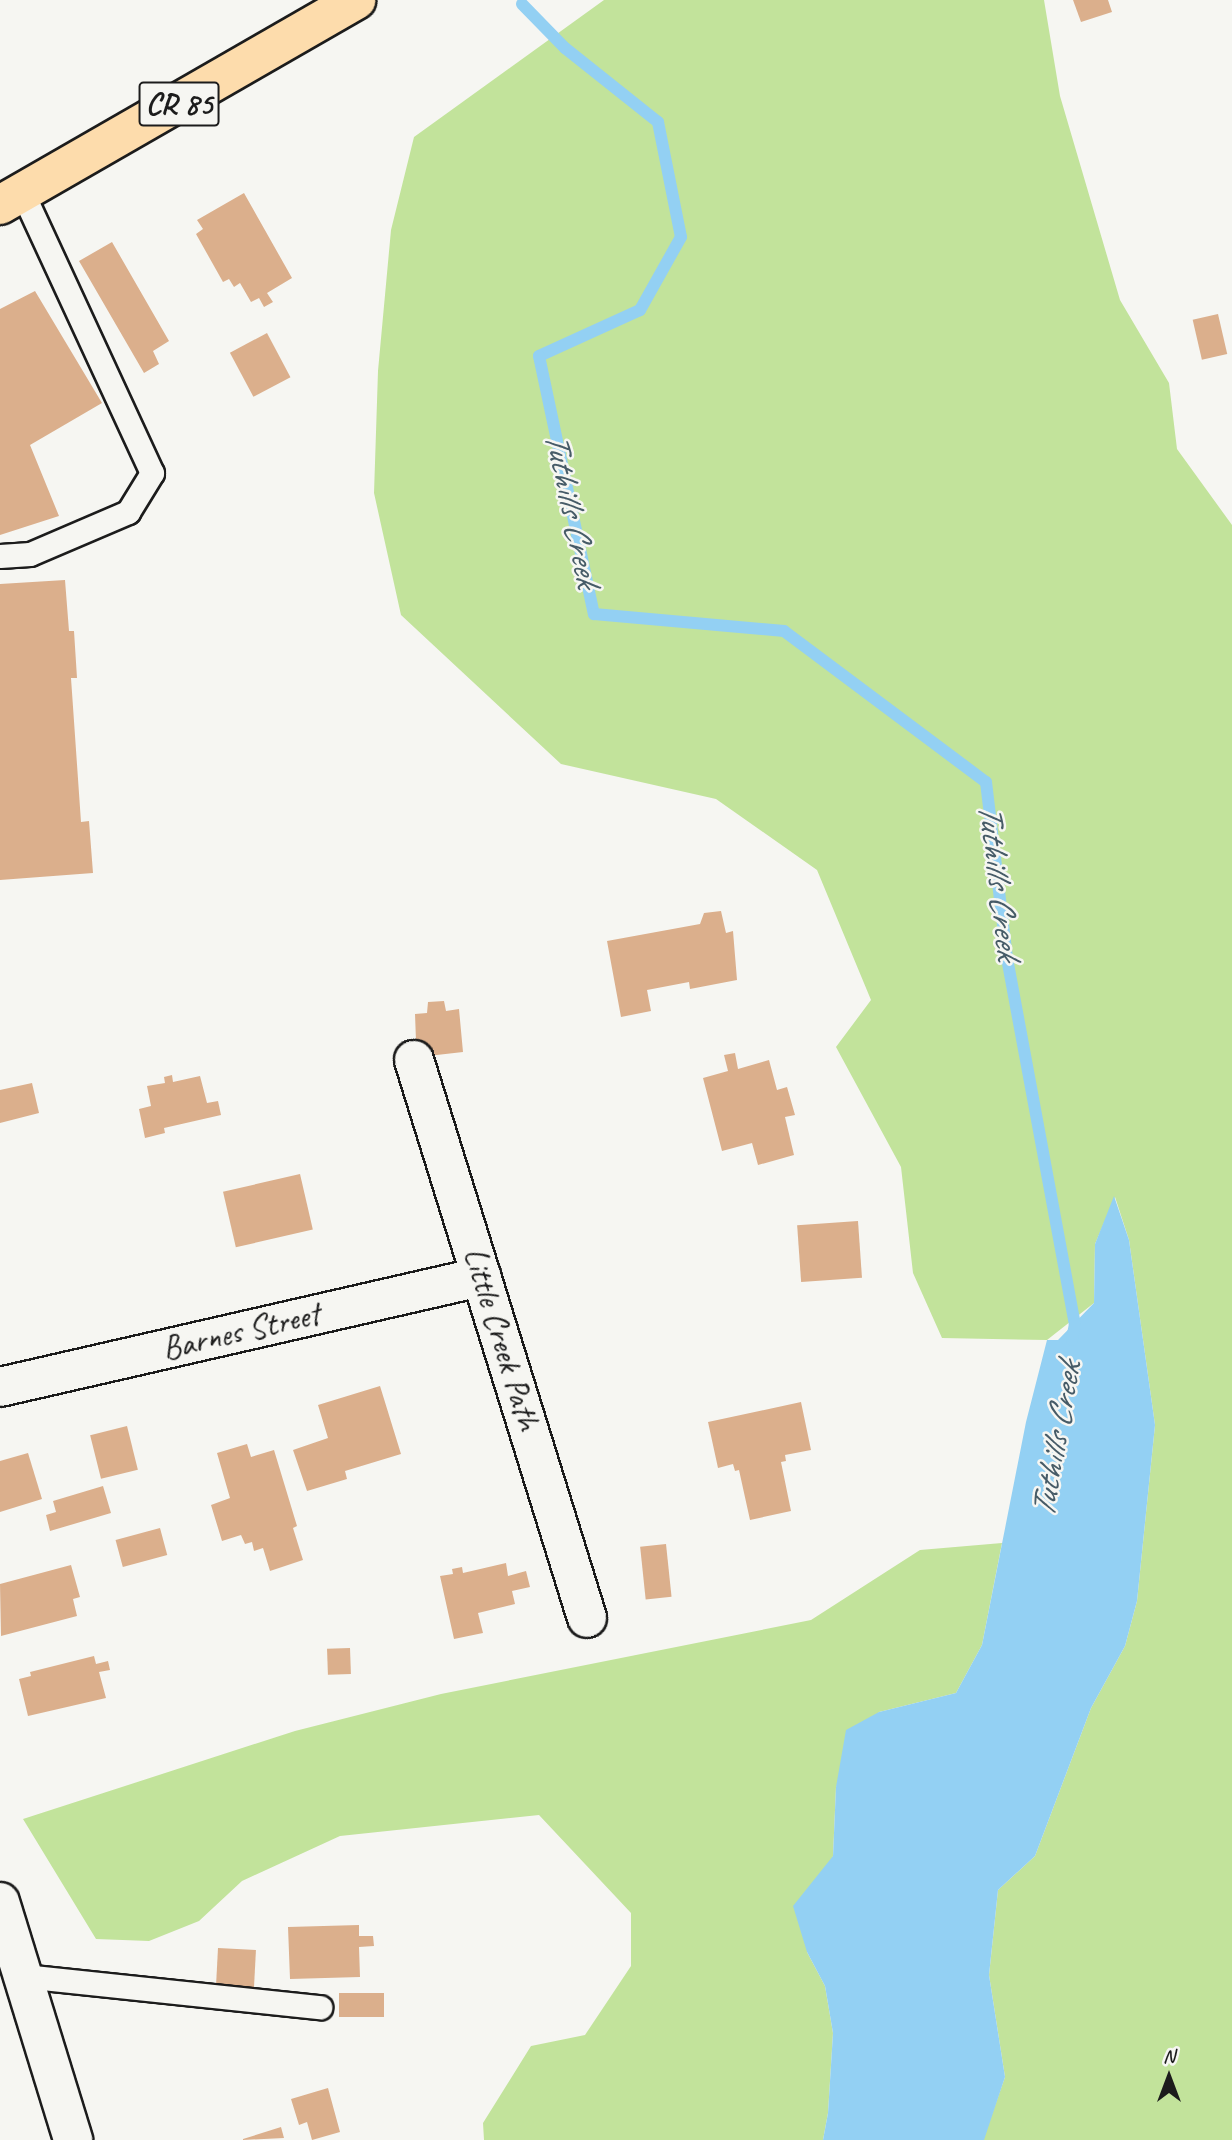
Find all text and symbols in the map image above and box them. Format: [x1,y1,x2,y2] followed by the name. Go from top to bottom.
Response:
[137,76,221,132] road number: CR 85
[535,428,609,590] water label: Tuthills Creek
[969,801,1029,961] water label: Tuthills Creek
[454,1242,548,1436] street label: Little Creek Path
[159,1295,323,1369] street label: Barnes Street
[1022,1359,1090,1521] water label: Tuthills Creek
[1134,2042,1204,2112] north arrow
[1163,2044,1175,2068] text: N

